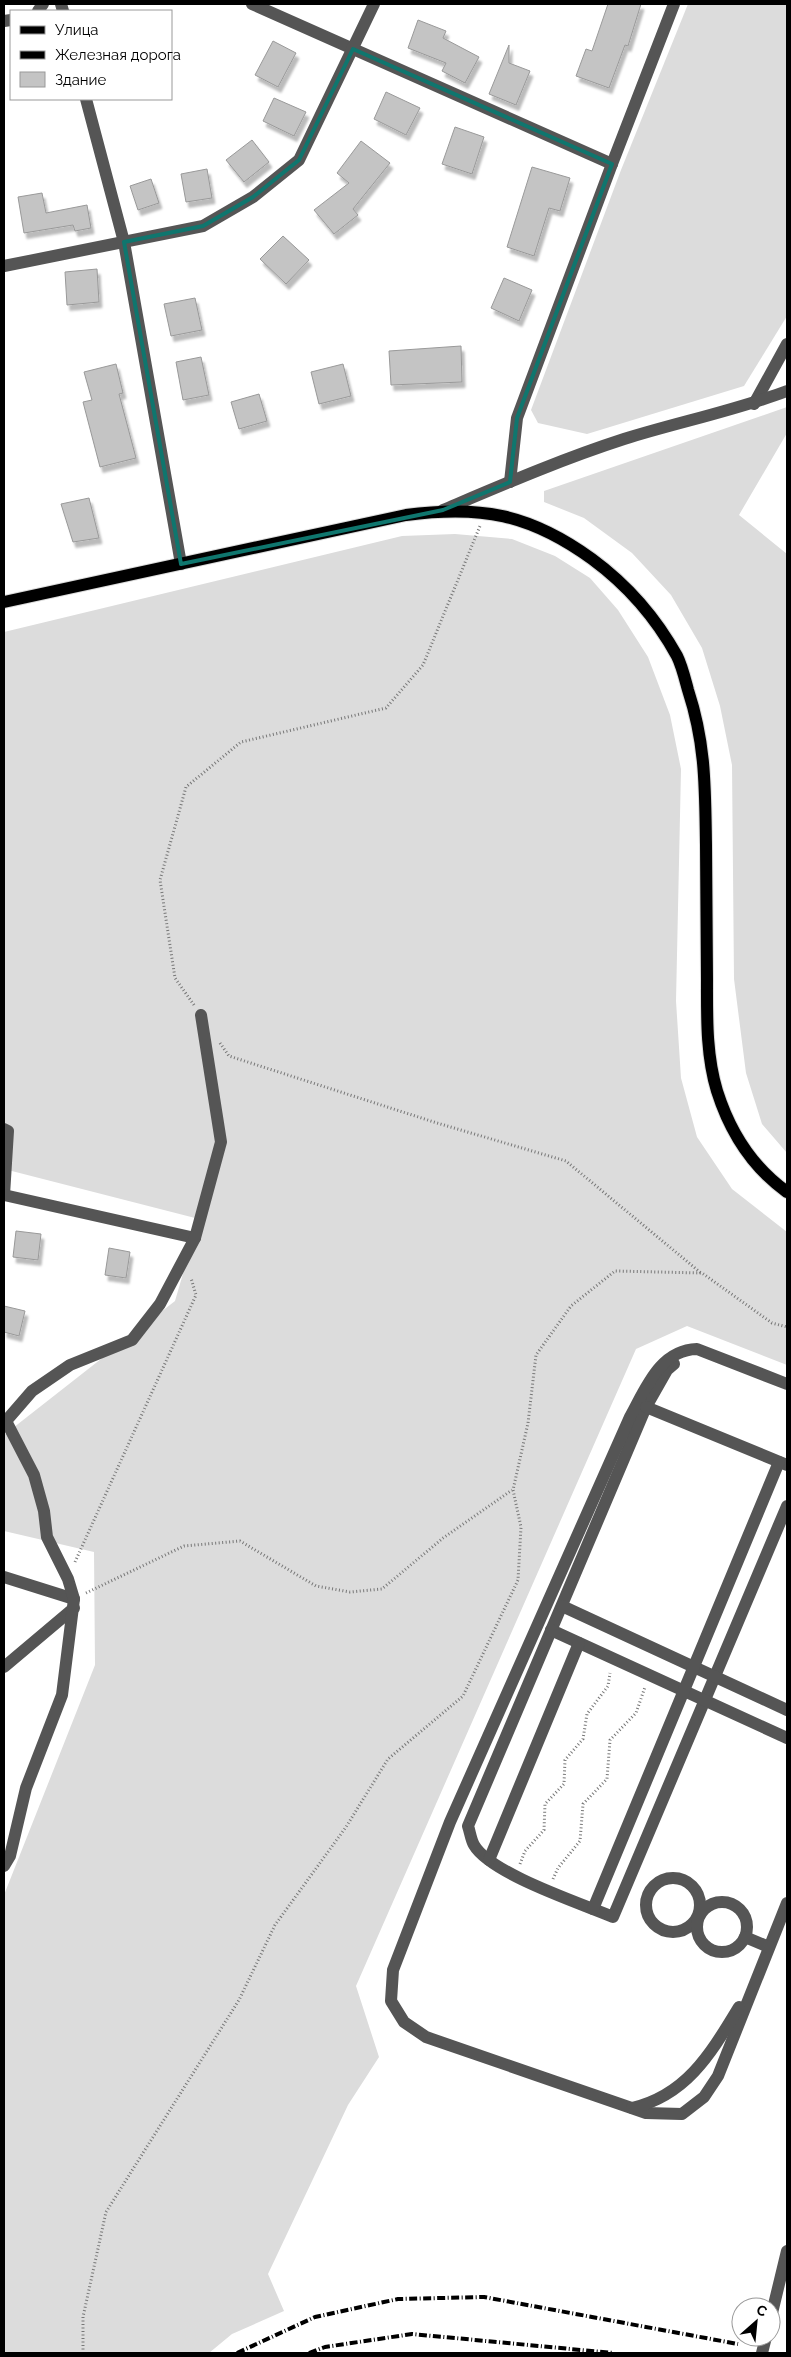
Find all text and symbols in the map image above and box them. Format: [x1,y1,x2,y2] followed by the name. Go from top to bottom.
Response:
[10,10,172,100] legend
[55,21,99,39] text: Улица
[55,46,181,64] text: Железная дорога
[55,71,107,89] text: Здание
[731,2297,781,2347] north arrow
[754,2301,770,2320] text: С

